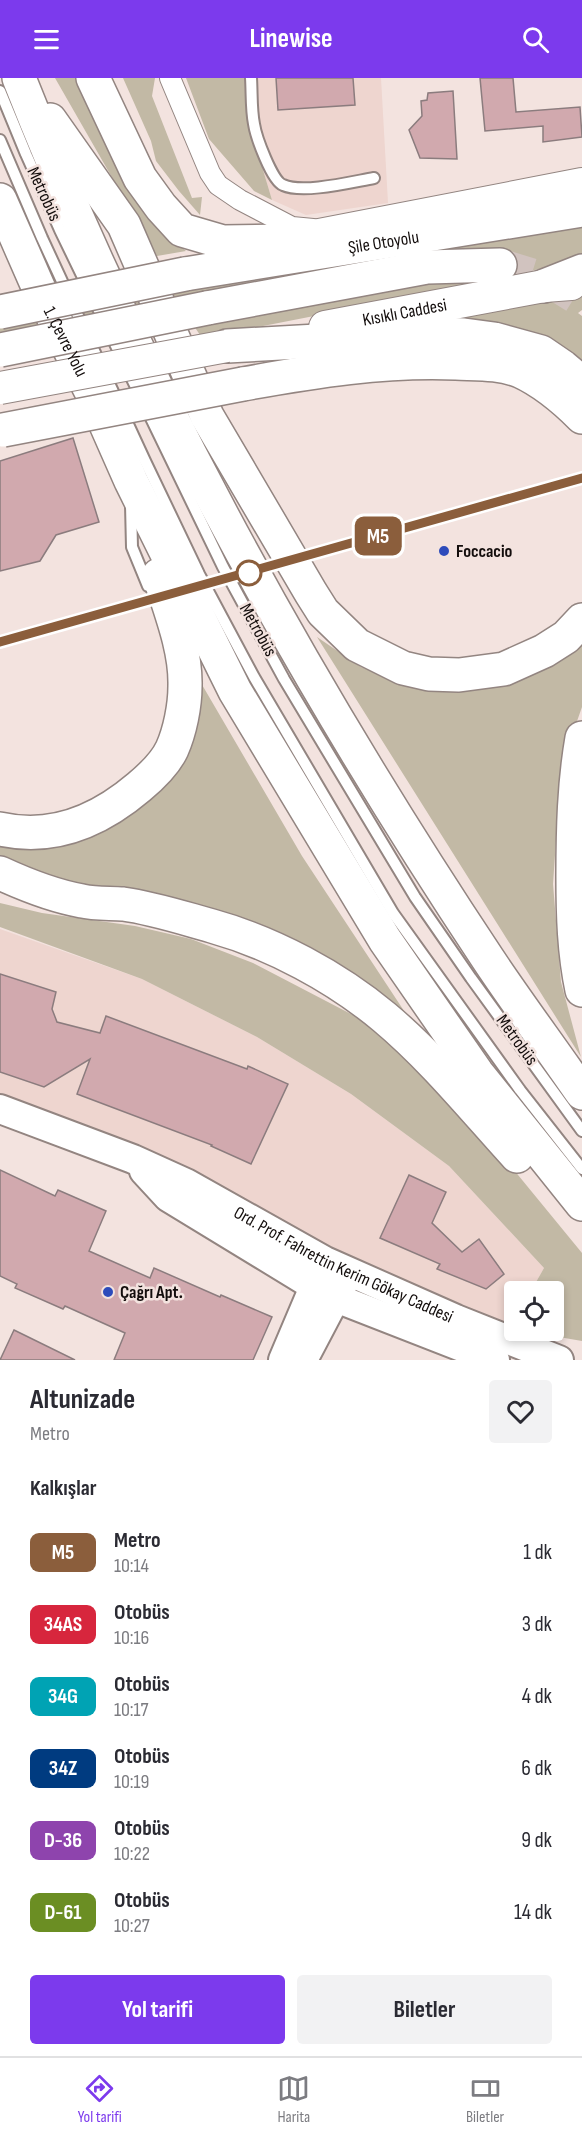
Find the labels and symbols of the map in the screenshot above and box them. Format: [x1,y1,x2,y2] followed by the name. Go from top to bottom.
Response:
[22,164,66,224] street label: Metrobüs
[347,226,420,258] street label: Şile Otoyolu
[361,294,448,330] street label: Kısıklı Caddesi
[39,303,92,380] street label: 1. Çevre Yolu
[351,516,405,556] line badge: M5
[456,541,513,562] place label: Foccacio
[437,544,451,558] marker: Foccacio
[236,560,262,586] unlabelled marker
[235,600,281,660] street label: Metrobüs
[492,1011,542,1069] street label: Metrobüs
[230,1202,457,1327] street label: Ord. Prof. Fahrettin Kerim Gökay Caddesi
[120,1282,183,1303] place label: Çağrı Apt.
[101,1285,115,1299] marker: Çağrı Apt.

